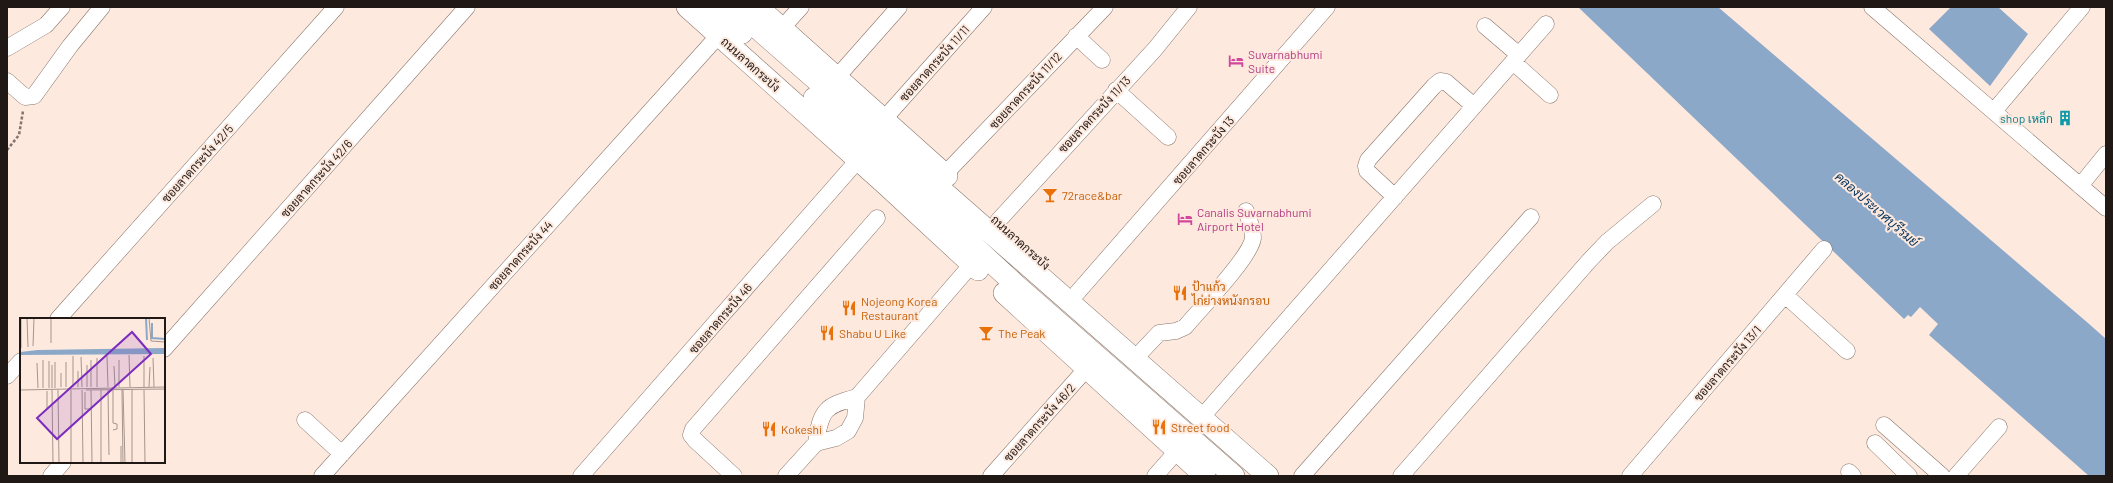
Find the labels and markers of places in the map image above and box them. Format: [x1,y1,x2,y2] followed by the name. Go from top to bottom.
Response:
[1248,47,1323,75] place label: Suvarnabhumi Suite
[1227,52,1245,70] hotel icon: Suvarnabhumi Suite
[2056,109,2074,127] building icon: shop เหล็ก
[2000,110,2053,125] place label: shop เหล็ก
[1041,186,1059,204] bar icon: 72race&bar
[1062,188,1123,202] place label: 72race&bar
[1197,205,1311,233] place label: Canalis Suvarnabhumi Airport Hotel
[1176,210,1194,228] hotel icon: Canalis Suvarnabhumi Airport Hotel
[1191,279,1270,307] place label: ป้าแก้ว ไก่ย่างหนังกรอบ
[1171,284,1189,302] restaurant icon: ป้าแก้ว ไก่ย่างหนังกรอบ
[861,294,937,322] place label: Nojeong Korea Restaurant
[840,299,858,317] restaurant icon: Nojeong Korea Restaurant
[818,324,836,342] restaurant icon: Shabu U Like
[977,324,995,342] bar icon: The Peak
[839,326,906,340] place label: Shabu U Like
[998,326,1045,340] place label: The Peak
[1150,418,1168,436] restaurant icon: Street food
[760,420,778,438] restaurant icon: Kokeshi
[1171,420,1230,434] place label: Street food
[781,422,822,436] place label: Kokeshi

